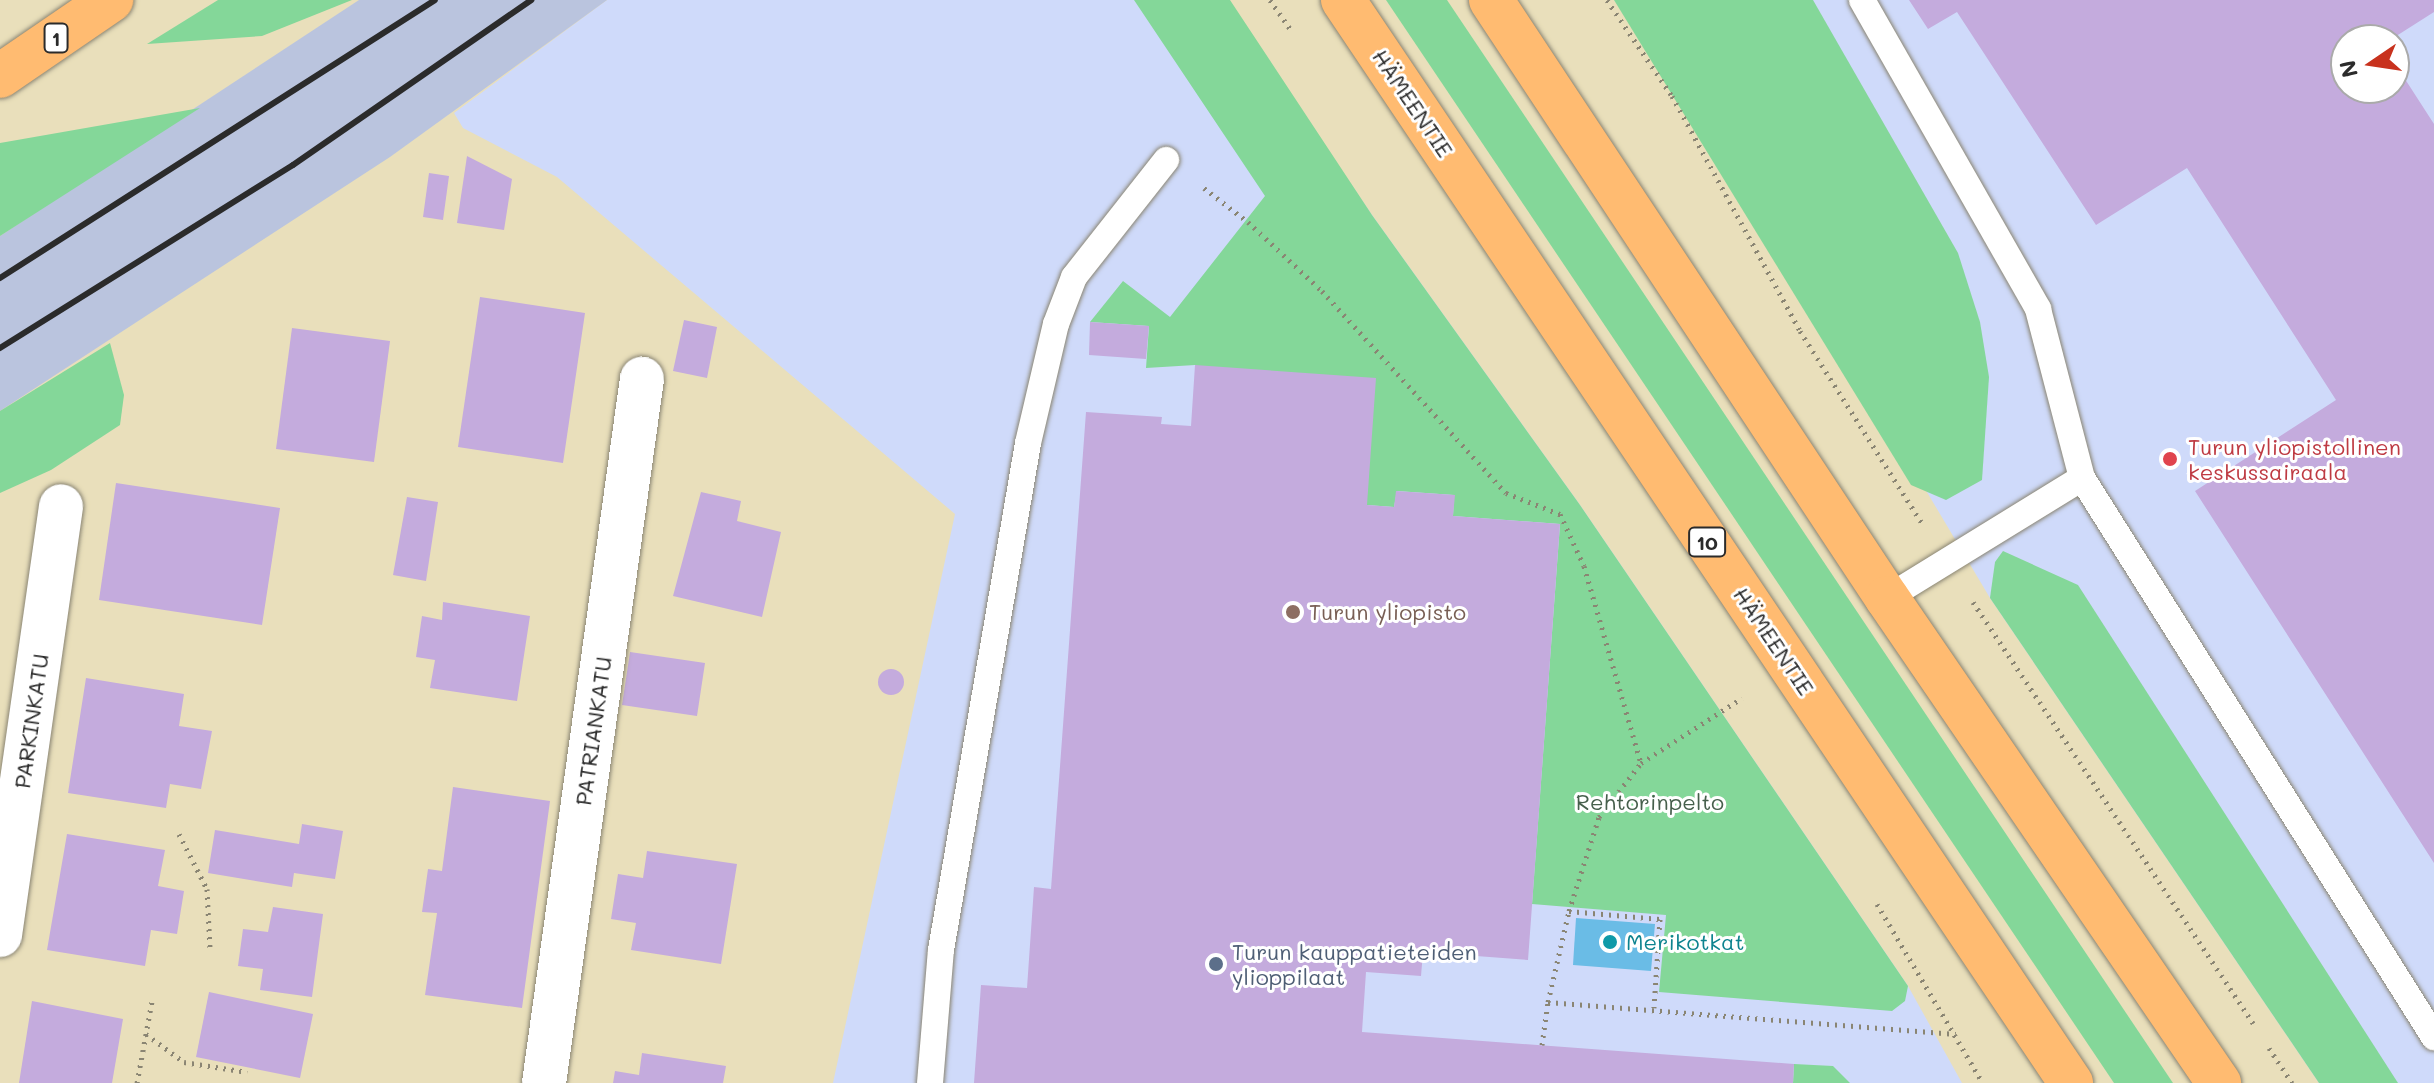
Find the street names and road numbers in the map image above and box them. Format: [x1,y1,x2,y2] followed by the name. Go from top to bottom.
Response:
[42,22,70,54] road number: 1
[1367,44,1459,162] street label: HÄMEENTIE
[1687,526,1727,558] road number: 10
[1728,582,1820,700] street label: HÄMEENTIE
[8,652,54,790] street label: PARKINKATU
[569,655,617,807] street label: PATRIANKATU

